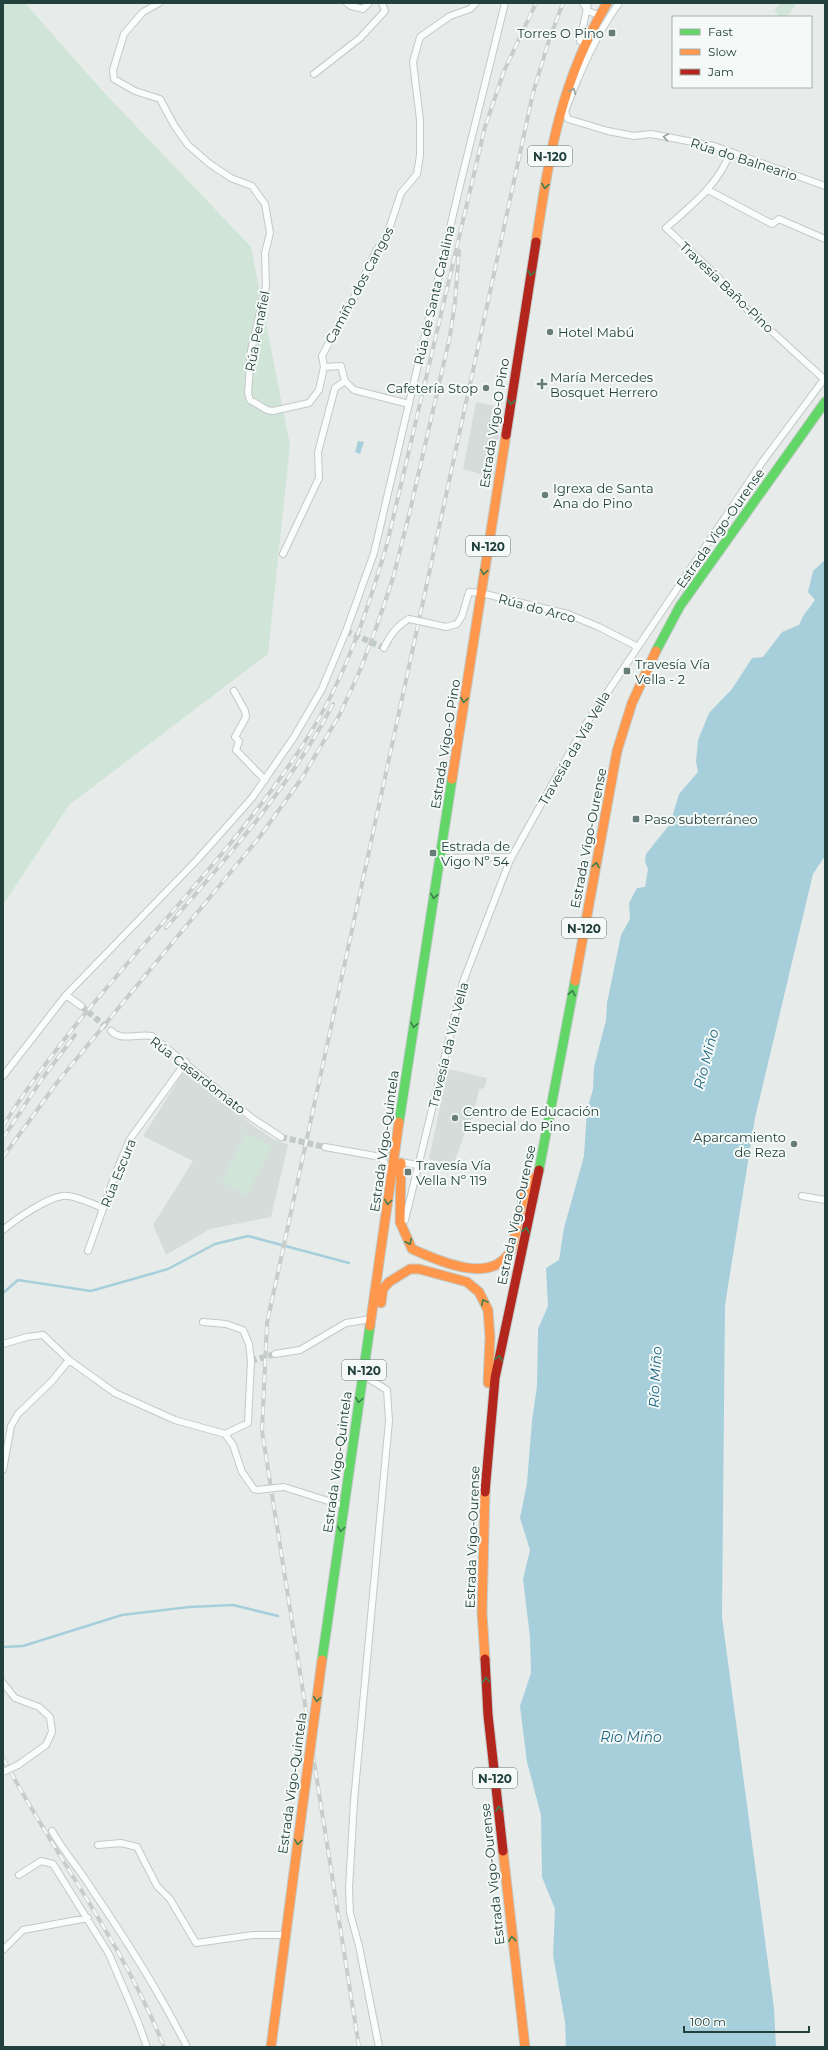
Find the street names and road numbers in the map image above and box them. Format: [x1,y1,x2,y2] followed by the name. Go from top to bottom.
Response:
[689,134,799,184] street label: Rúa do Balneario
[528,146,572,166] road number: N-120
[321,224,397,346] street label: Camiño dos Cangos
[410,224,458,366] street label: Rúa de Santa Catalina
[677,238,777,336] street label: Travesía Baño-Pino
[241,289,273,373] street label: Rúa Penafiel
[476,357,512,489] street label: Estrada Vigo-O Pino
[673,465,768,591] street label: Estrada Vigo-Ourense
[466,536,510,556] road number: N-120
[497,590,577,626] street label: Rúa do Arco
[427,678,463,810] street label: Estrada Vigo-O Pino
[535,688,613,808] street label: Travesía da Vía Vella
[567,766,609,910] street label: Estrada Vigo-Ourense
[562,918,606,938] road number: N-120
[425,980,471,1110] street label: Travesía da Vía Vella
[147,1033,249,1117] street label: Rúa Casardomato
[366,1069,402,1213] street label: Estrada Vigo-Quintela
[97,1136,139,1210] street label: Rúa Escura
[493,1143,539,1286] street label: Estrada Vigo-Ourense
[342,1360,386,1380] road number: N-120
[319,1390,355,1534] street label: Estrada Vigo-Quintela
[462,1465,482,1609] street label: Estrada Vigo-Ourense
[274,1711,310,1855] street label: Estrada Vigo-Quintela
[473,1768,517,1788] road number: N-120
[477,1802,507,1946] street label: Estrada Vigo-Ourense

